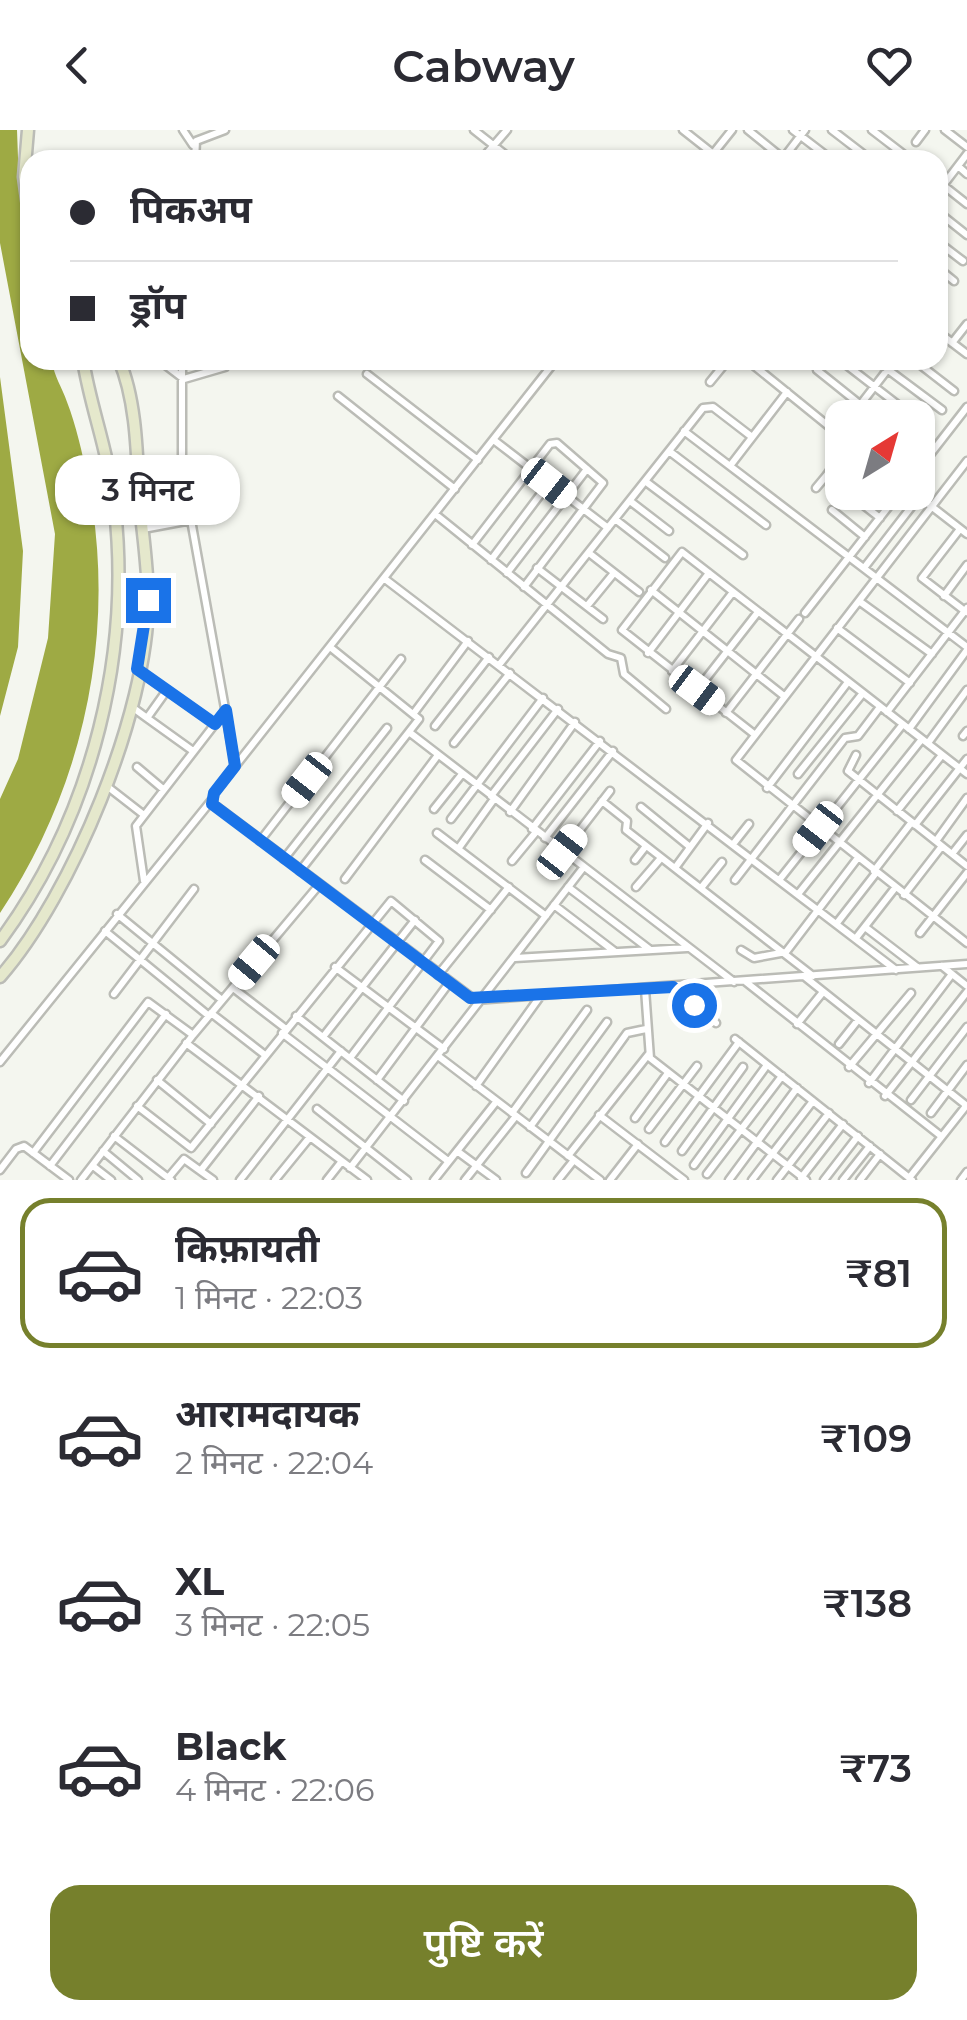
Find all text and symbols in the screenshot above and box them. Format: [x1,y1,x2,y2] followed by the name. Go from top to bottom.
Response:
[50,38,105,93] icon: back
[392,38,575,93] text: Cabway
[862,38,917,93] icon: heart
[130,186,252,233] text: पिकअप
[130,282,186,329] text: ड्रॉप
[825,400,935,510] north arrow
[825,400,935,510] map controls
[516,453,582,513] car
[56,455,240,525] callout: 3 मिनट
[101,470,194,509] text: 3 मिनट
[126,578,171,623] route end
[664,660,730,720] car
[277,747,337,813] car
[788,796,848,862] car
[532,819,592,885] car
[223,929,285,995] car
[672,983,717,1028] route start
[175,1225,319,1272] text: किफ़ायती
[55,1228,145,1318] icon: car
[846,1250,912,1297] text: ₹81
[175,1278,363,1317] text: 1 मिनट · 22:03
[175,1390,359,1437] text: आरामदायक
[55,1393,145,1483] icon: car
[820,1415,912,1462] text: ₹109
[175,1443,373,1482] text: 2 मिनट · 22:04
[55,1558,145,1648] icon: car
[175,1558,224,1605] text: XL
[823,1580,912,1627] text: ₹138
[175,1605,370,1644] text: 3 मिनट · 22:05
[55,1723,145,1813] icon: car
[175,1723,286,1770] text: Black
[839,1745,912,1792] text: ₹73
[175,1770,375,1809] text: 4 मिनट · 22:06
[50,1885,917,2000] button: पुष्टि करें

